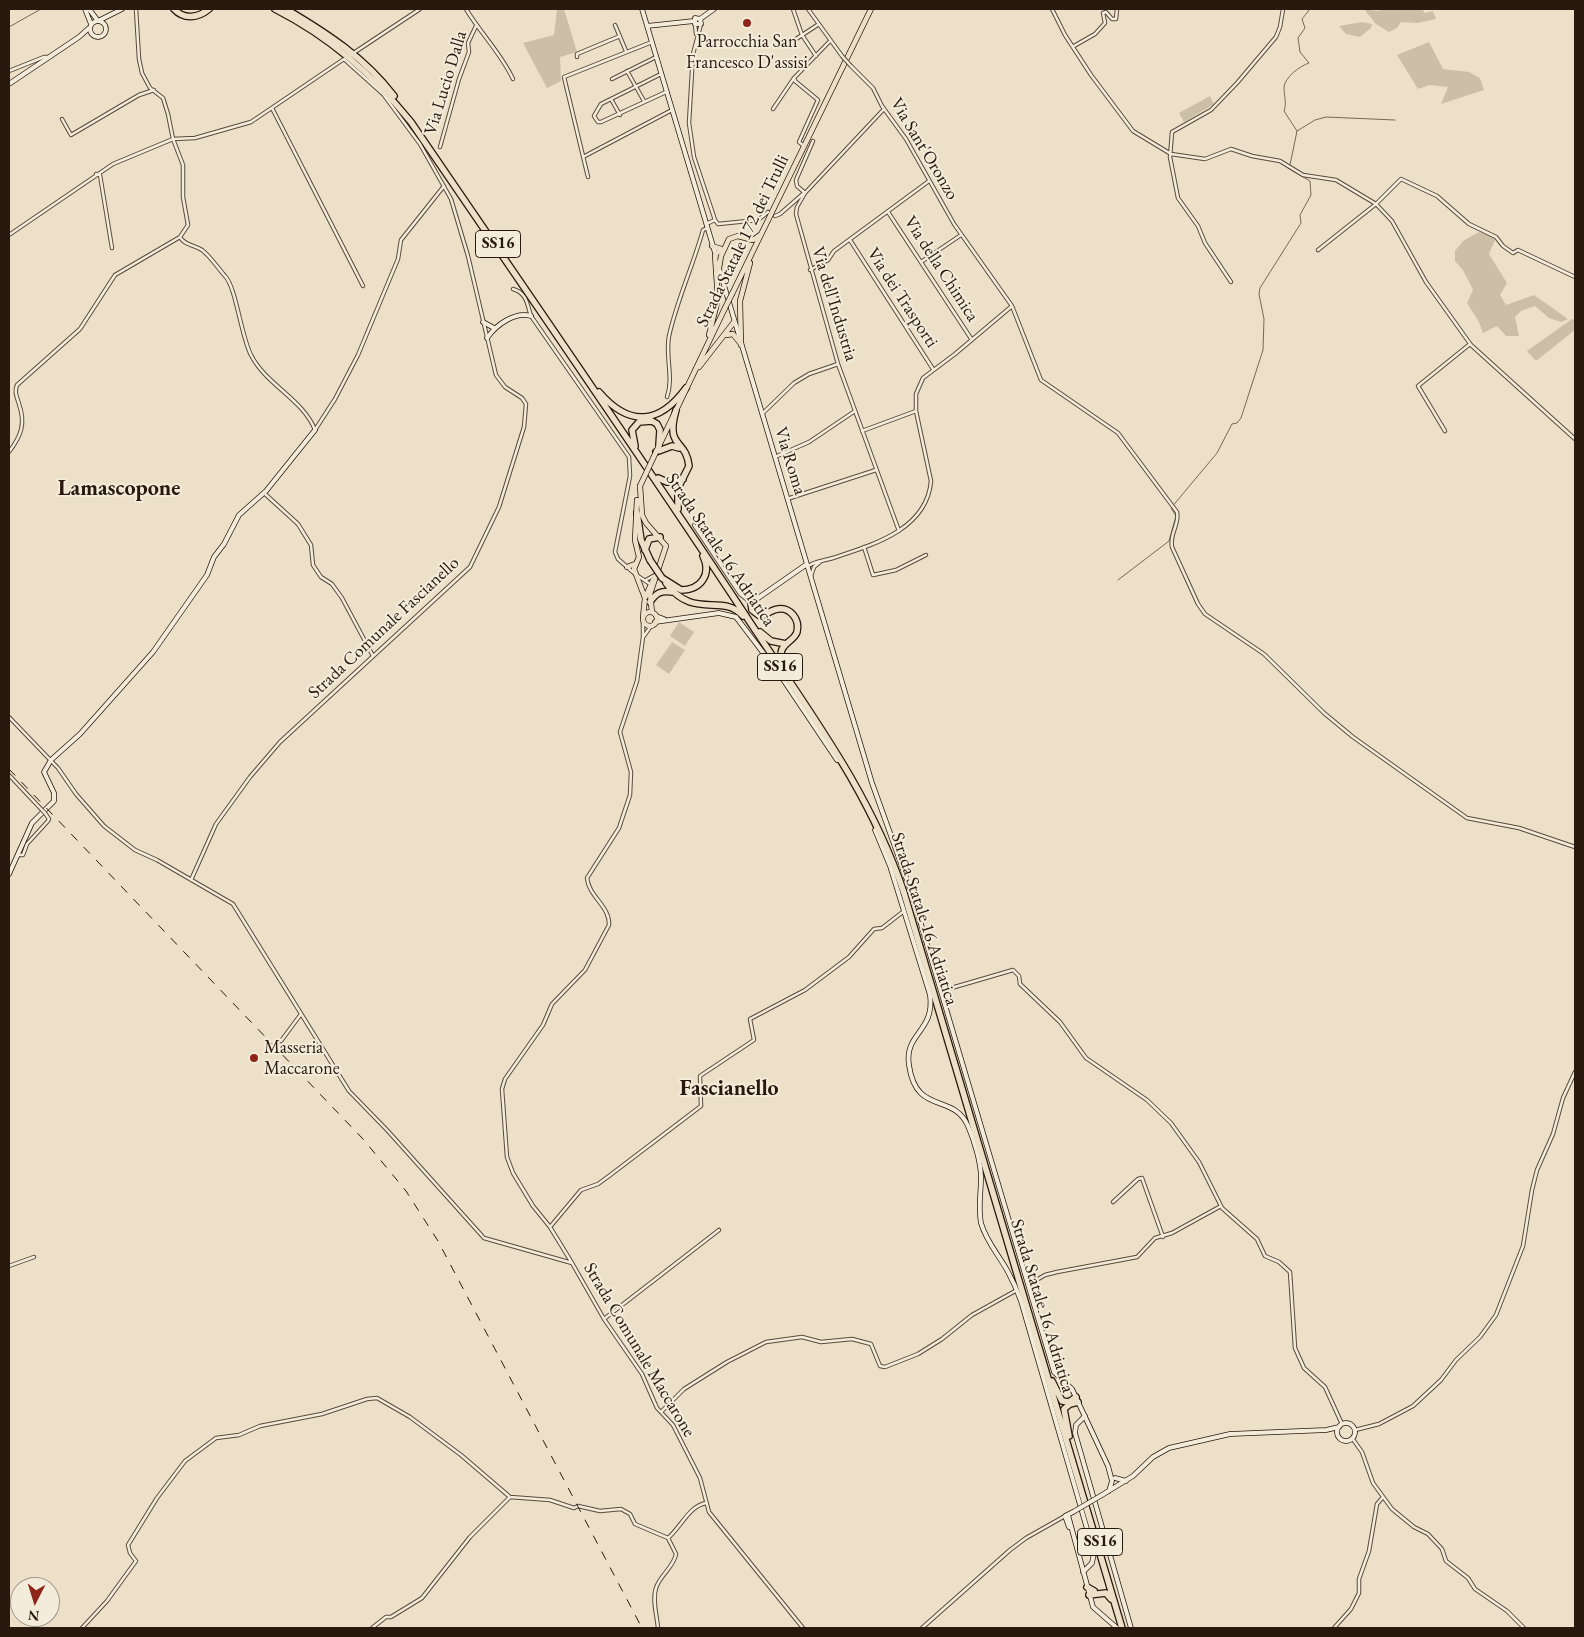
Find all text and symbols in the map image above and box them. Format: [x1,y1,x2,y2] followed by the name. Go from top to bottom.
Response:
[741,17,753,29] marker: Parrocchia San Francesco D'assisi
[420,28,472,138] street label: Via Lucio Dalla
[686,31,808,74] place label: Parrocchia San Francesco D'assisi
[885,94,963,204] street label: Via Sant'Oronzo
[692,152,794,330] street label: Strada Statale 172 dei Trulli
[899,212,983,326] street label: Via della Chimica
[476,230,520,258] road number: SS16
[806,244,862,364] street label: Via dell'Industria
[862,244,942,352] street label: Via dei Trasporti
[769,424,811,498] street label: Via Roma
[661,469,779,631] street label: Strada Statale 16 Adriatica
[58,476,180,502] district label: Lamascopone
[304,552,464,704] street label: Strada Comunale Fascianello
[758,654,802,680] road number: SS16
[886,830,962,1008] street label: Strada Statale 16 Adriatica
[264,1037,340,1080] place label: Masseria Maccarone
[248,1052,260,1064] marker: Masseria Maccarone
[679,1076,779,1102] district label: Fascianello
[1005,1217,1079,1395] street label: Strada Statale 16 Adriatica
[578,1259,700,1441] street label: Strada Comunale Maccarone
[1078,1528,1122,1555] road number: SS16
[10,1577,60,1627] north arrow
[27,1606,40,1625] text: N

